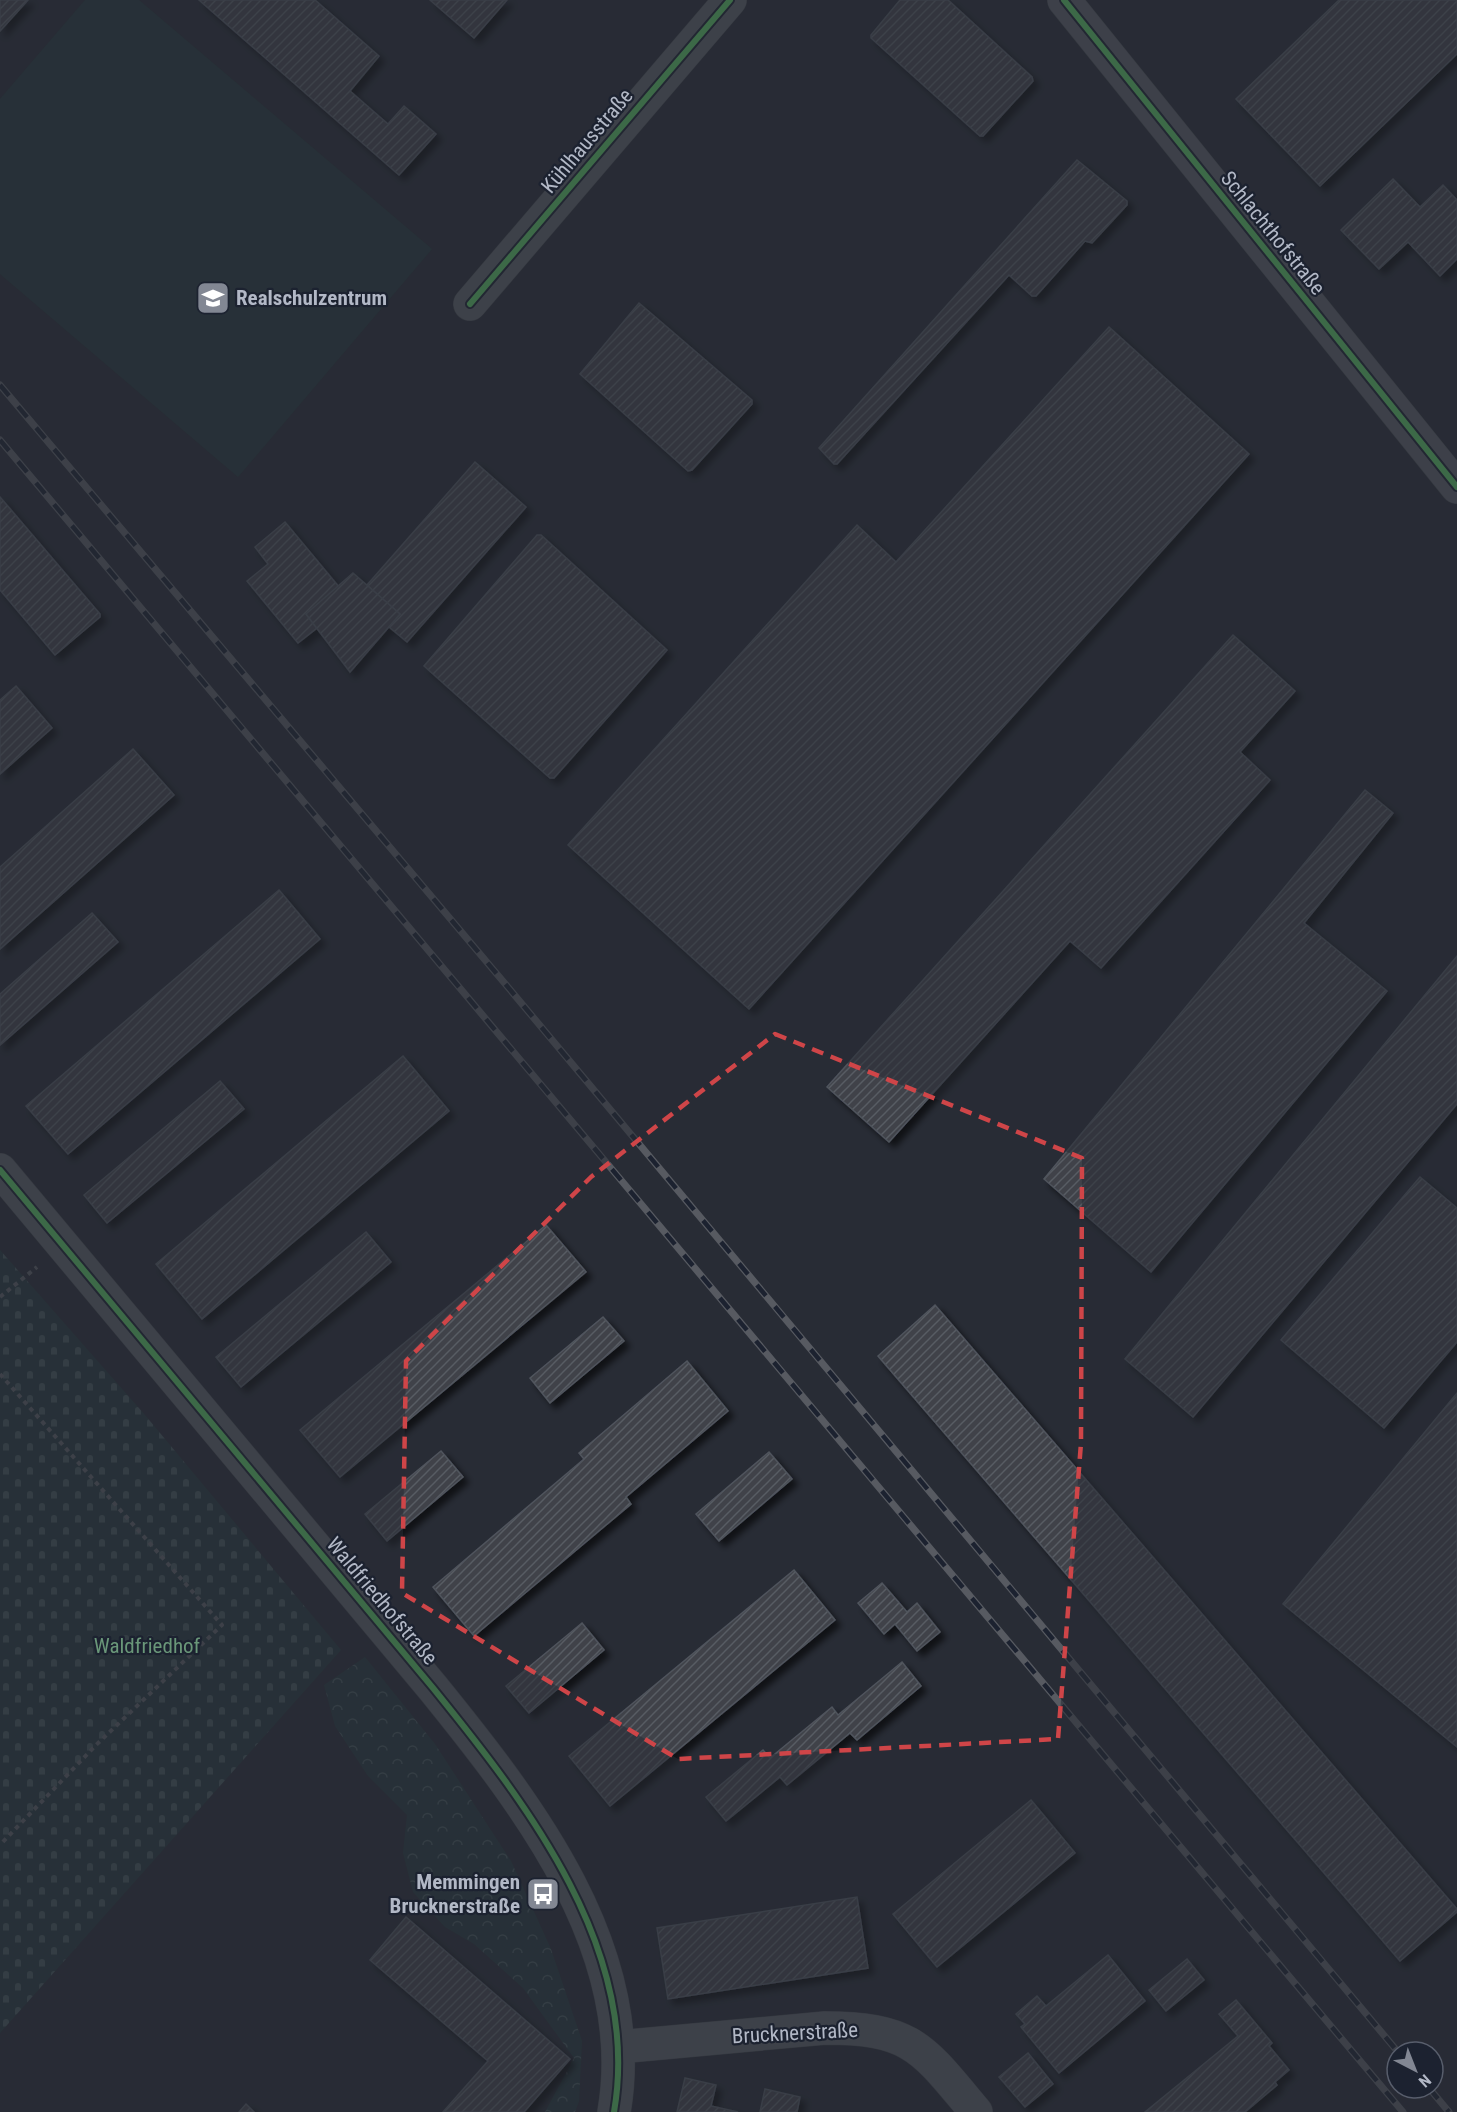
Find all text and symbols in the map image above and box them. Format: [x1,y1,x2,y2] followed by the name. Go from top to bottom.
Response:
[536,84,638,198] street label: Kühlhausstraße
[1216,167,1330,300] street label: Schlachthofstraße
[195,280,231,316] school or university icon: Realschulzentrum
[236,286,387,310] place label: Realschulzentrum
[322,1532,442,1670] street label: Waldfriedhofstraße
[94,1634,201,1658] park label: Waldfriedhof
[390,1870,520,1918] place label: Memmingen Brucknerstraße
[525,1876,561,1912] bus stop icon: Memmingen Brucknerstraße
[731,2018,859,2048] street label: Brucknerstraße
[1385,2040,1445,2100] north arrow
[1415,2070,1435,2091] text: N

